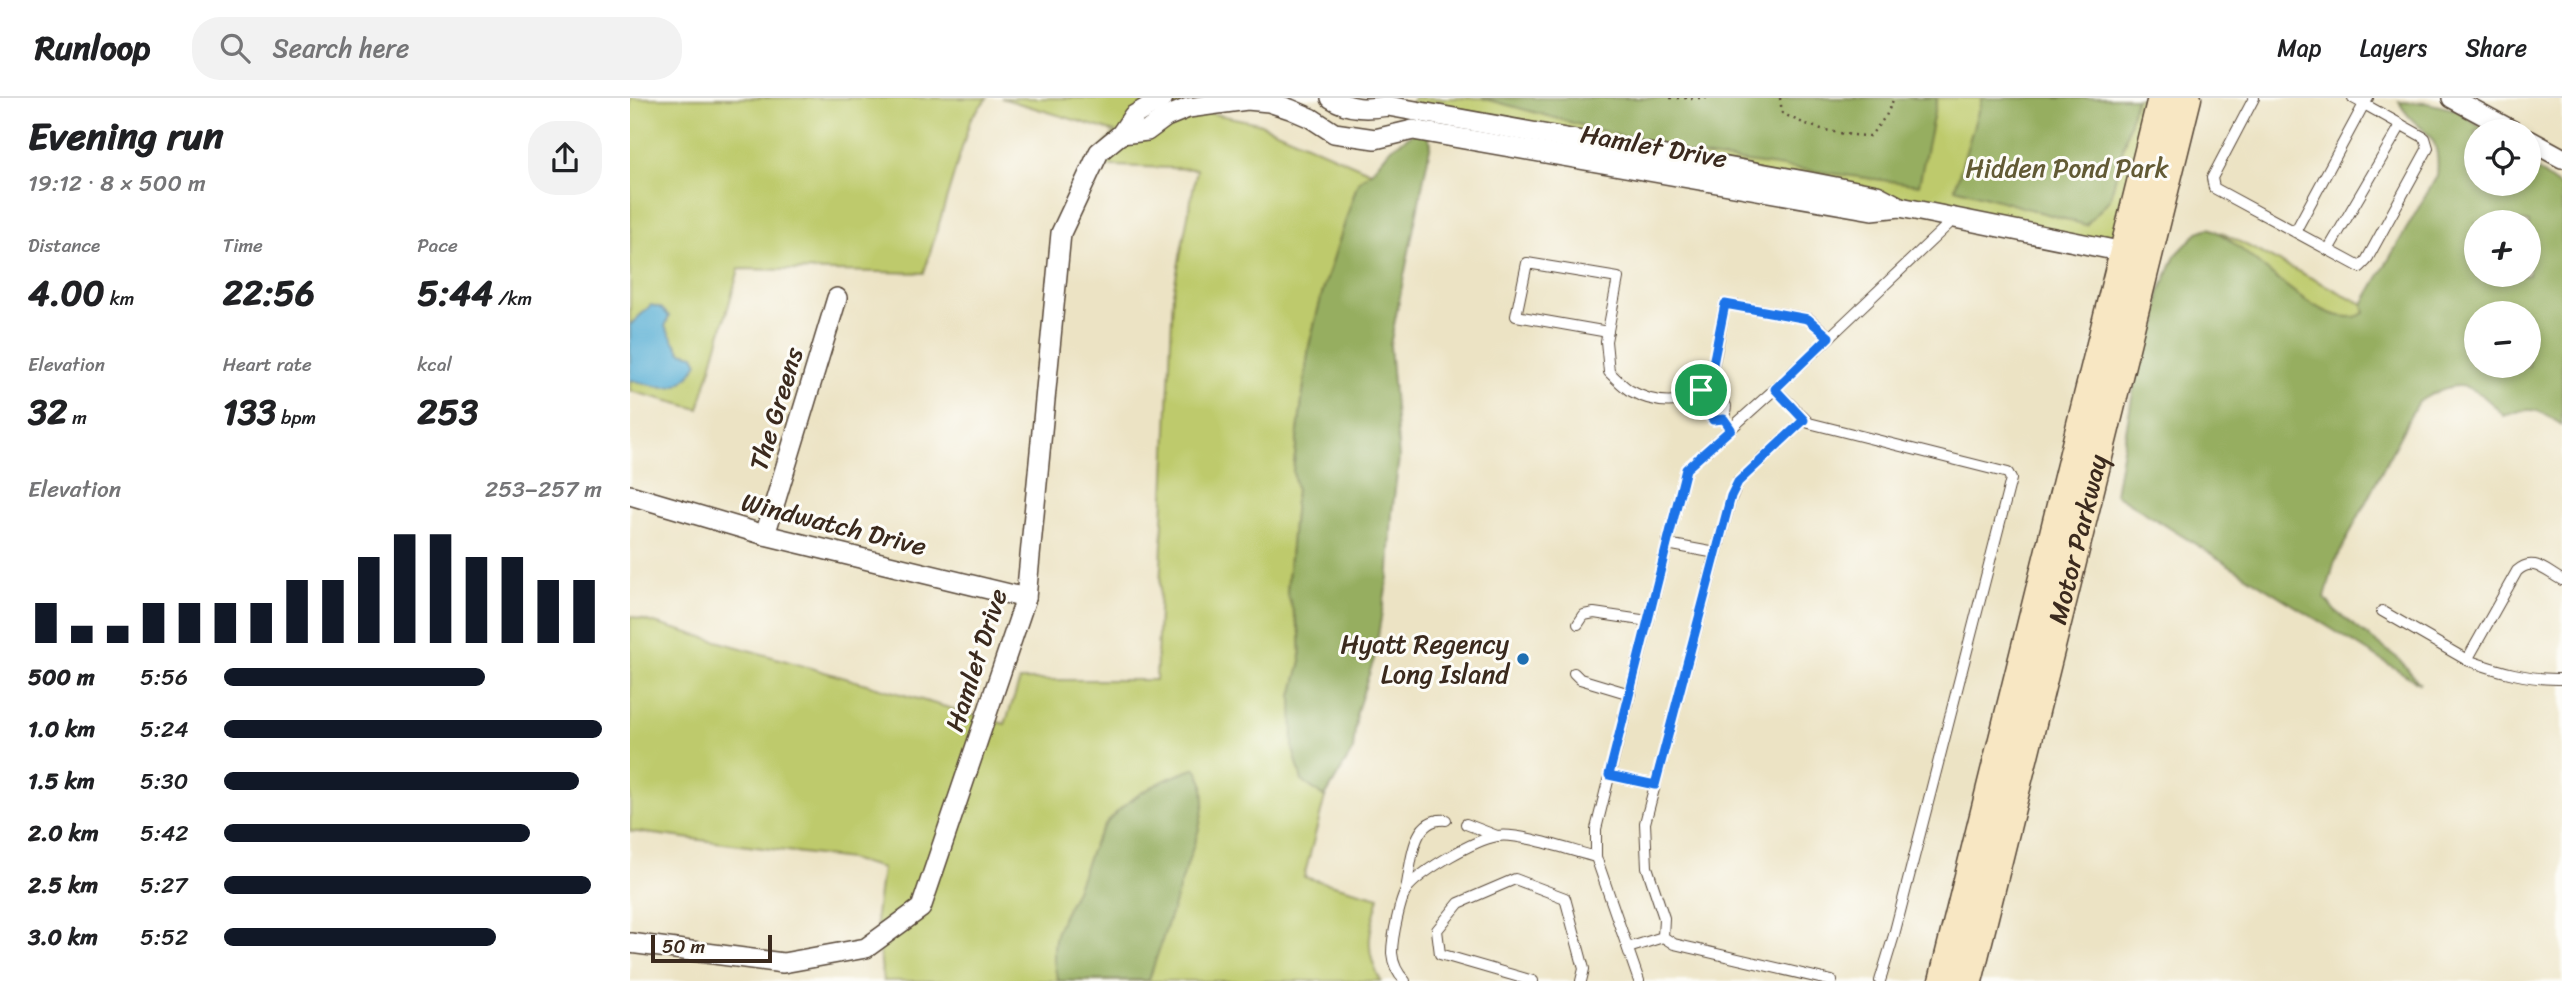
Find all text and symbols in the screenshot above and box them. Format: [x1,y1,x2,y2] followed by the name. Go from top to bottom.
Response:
[192,17,682,80] search box
[35,19,150,77] text: Runloop
[272,25,409,71] text: Search here
[2277,27,2322,69] text: Map
[2360,27,2427,69] text: Layers
[2465,27,2527,69] text: Share
[216,29,254,67] icon: search
[28,103,224,170] text: Evening run
[1577,110,1731,182] street label: Hamlet Drive
[2464,119,2541,378] map controls
[2464,119,2541,196] button: locate
[528,121,602,195] button: share
[1965,145,2169,191] park label: Hidden Pond Park
[28,163,206,204] text: 19:12 · 8 × 500 m
[2464,210,2541,287] button: +
[28,229,100,262] text: Distance
[223,229,263,262] text: Time
[417,229,458,262] text: Pace
[28,262,105,324] text: 4.00
[223,262,315,324] text: 22:56
[417,262,493,324] text: 5:44
[105,282,134,315] text: km
[493,282,532,315] text: /km
[2464,301,2541,378] button: −
[735,341,817,476] street label: The Greens
[28,348,105,381] text: Elevation
[223,348,312,381] text: Heart rate
[417,348,452,381] text: kcal
[1671,360,1731,420] pin
[1682,371,1720,409] icon: arrive
[28,381,67,443] text: 32
[223,381,276,443] text: 133
[417,381,478,443] text: 253
[67,401,87,434] text: m
[276,401,316,434] text: bpm
[2034,449,2121,629] street label: Motor Parkway
[28,469,121,510] text: Elevation
[485,469,602,510] text: 253–257 m
[736,479,932,569] street label: Windwatch Drive
[931,582,1021,738] street label: Hamlet Drive
[1340,621,1511,697] place label: Hyatt Regency Long Island
[1515,651,1531,667] marker: Hyatt Regency Long Island
[28,657,95,698] text: 500 m
[140,657,188,698] text: 5:56
[28,709,95,750] text: 1.0 km
[140,709,189,750] text: 5:24
[28,761,95,802] text: 1.5 km
[140,761,188,802] text: 5:30
[28,813,99,854] text: 2.0 km
[140,813,189,854] text: 5:42
[28,865,98,906] text: 2.5 km
[140,865,187,906] text: 5:27
[28,917,98,958] text: 3.0 km
[140,917,188,958] text: 5:52
[662,930,705,963] text: 50 m
[651,932,772,964] scale bar

